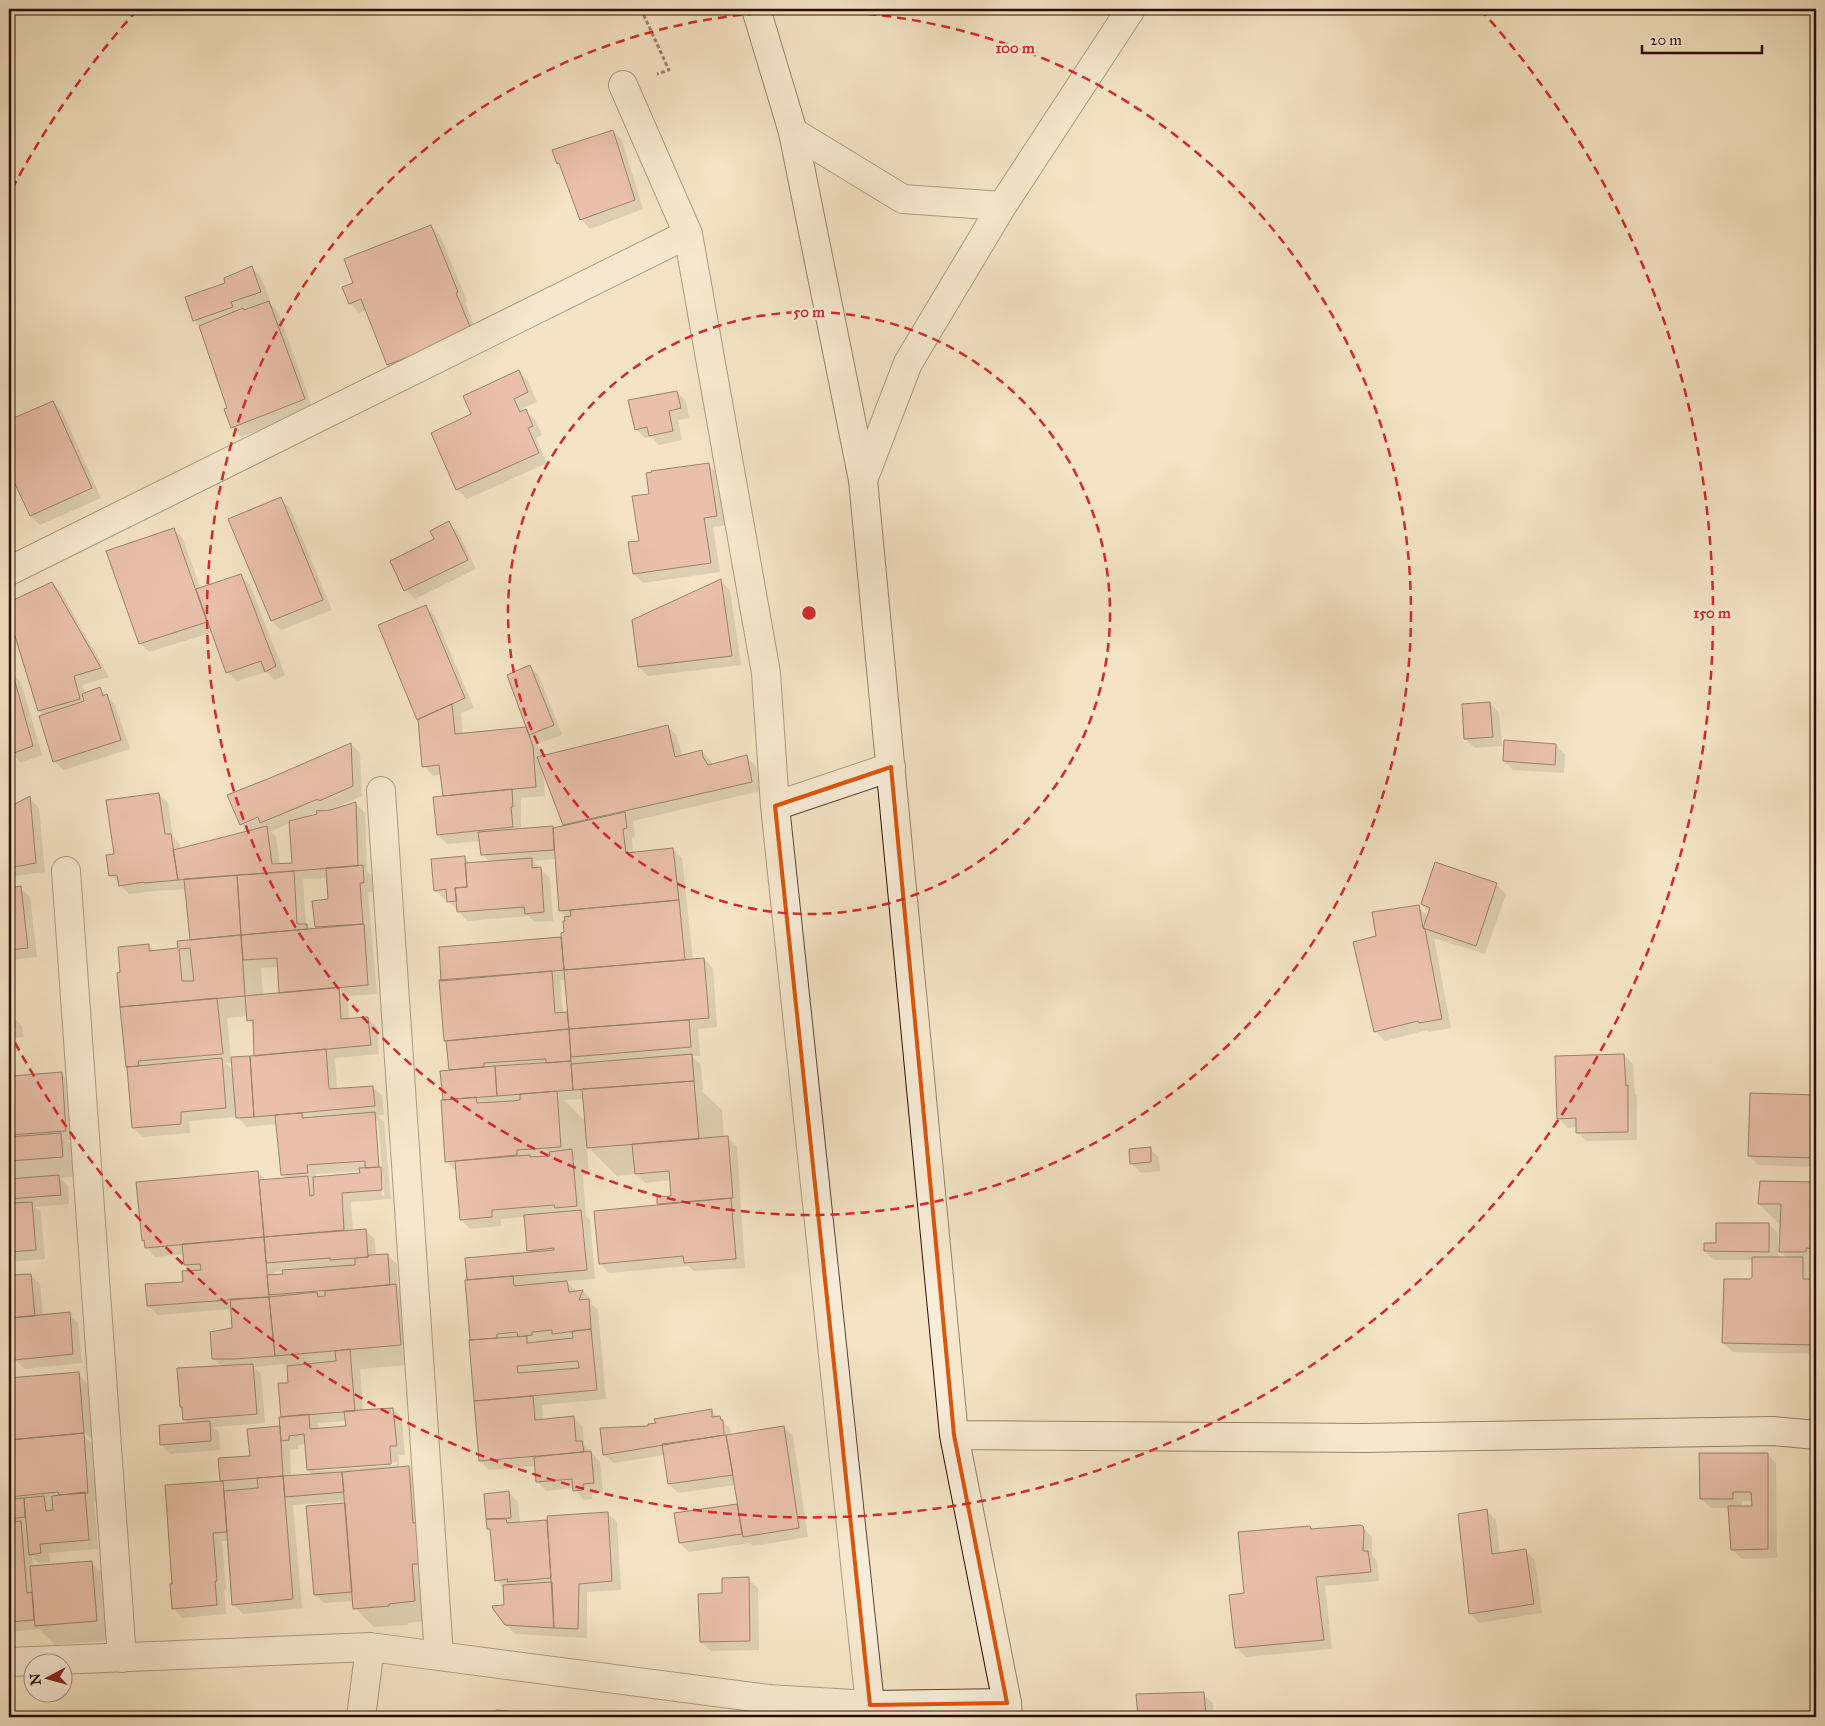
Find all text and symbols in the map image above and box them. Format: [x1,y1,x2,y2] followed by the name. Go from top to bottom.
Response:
[1642,22,1762,54] scale bar
[1650,31,1682,49] text: 20 m
[995,39,1035,57] text: 100 m
[793,303,825,321] text: 50 m
[800,604,818,622] centre of rings
[1693,604,1731,622] text: 150 m
[22,1654,72,1704] north arrow
[26,1672,45,1686] text: N

